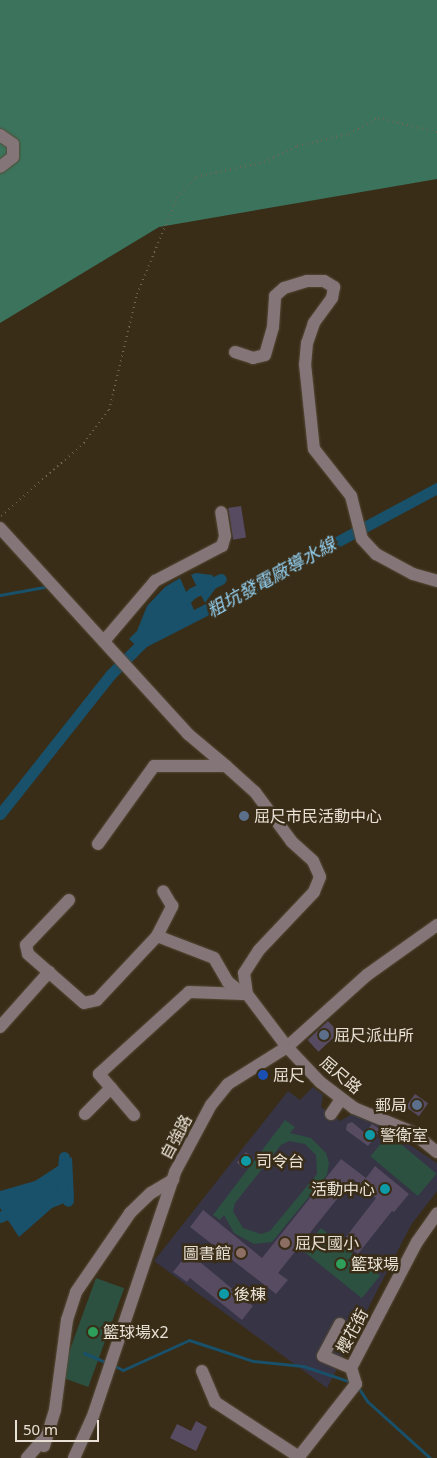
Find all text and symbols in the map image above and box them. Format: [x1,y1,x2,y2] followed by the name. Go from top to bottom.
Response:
[203,533,339,621] water label: 粗坑發電廠導水線
[254,806,382,826] place label: 屈尺市民活動中心
[238,810,250,822] marker: 屈尺市民活動中心
[334,1025,414,1045] place label: 屈尺派出所
[318,1029,330,1041] marker: 屈尺派出所
[316,1052,366,1098] street label: 屈尺路
[273,1065,305,1085] place label: 屈尺
[257,1069,269,1081] marker: 屈尺
[375,1095,407,1115] place label: 郵局
[411,1099,423,1111] marker: 郵局
[156,1111,196,1163] street label: 自強路
[380,1125,428,1145] place label: 警衛室
[364,1129,376,1141] marker: 警衛室
[256,1151,304,1171] place label: 司令台
[240,1155,252,1167] marker: 司令台
[311,1179,375,1199] place label: 活動中心
[379,1183,391,1195] marker: 活動中心
[295,1233,359,1253] place label: 屈尺國小
[279,1237,291,1249] marker: 屈尺國小
[183,1243,231,1263] place label: 圖書館
[235,1247,247,1259] marker: 圖書館
[351,1254,399,1274] place label: 籃球場
[335,1258,347,1270] marker: 籃球場
[234,1284,266,1304] place label: 後棟
[218,1288,230,1300] marker: 後棟
[332,1305,372,1357] street label: 櫻花街
[103,1322,169,1342] place label: 籃球場x2
[87,1326,99,1338] marker: 籃球場x2
[18,1410,101,1442] scale bar
[23,1419,58,1439] text: 50 m

